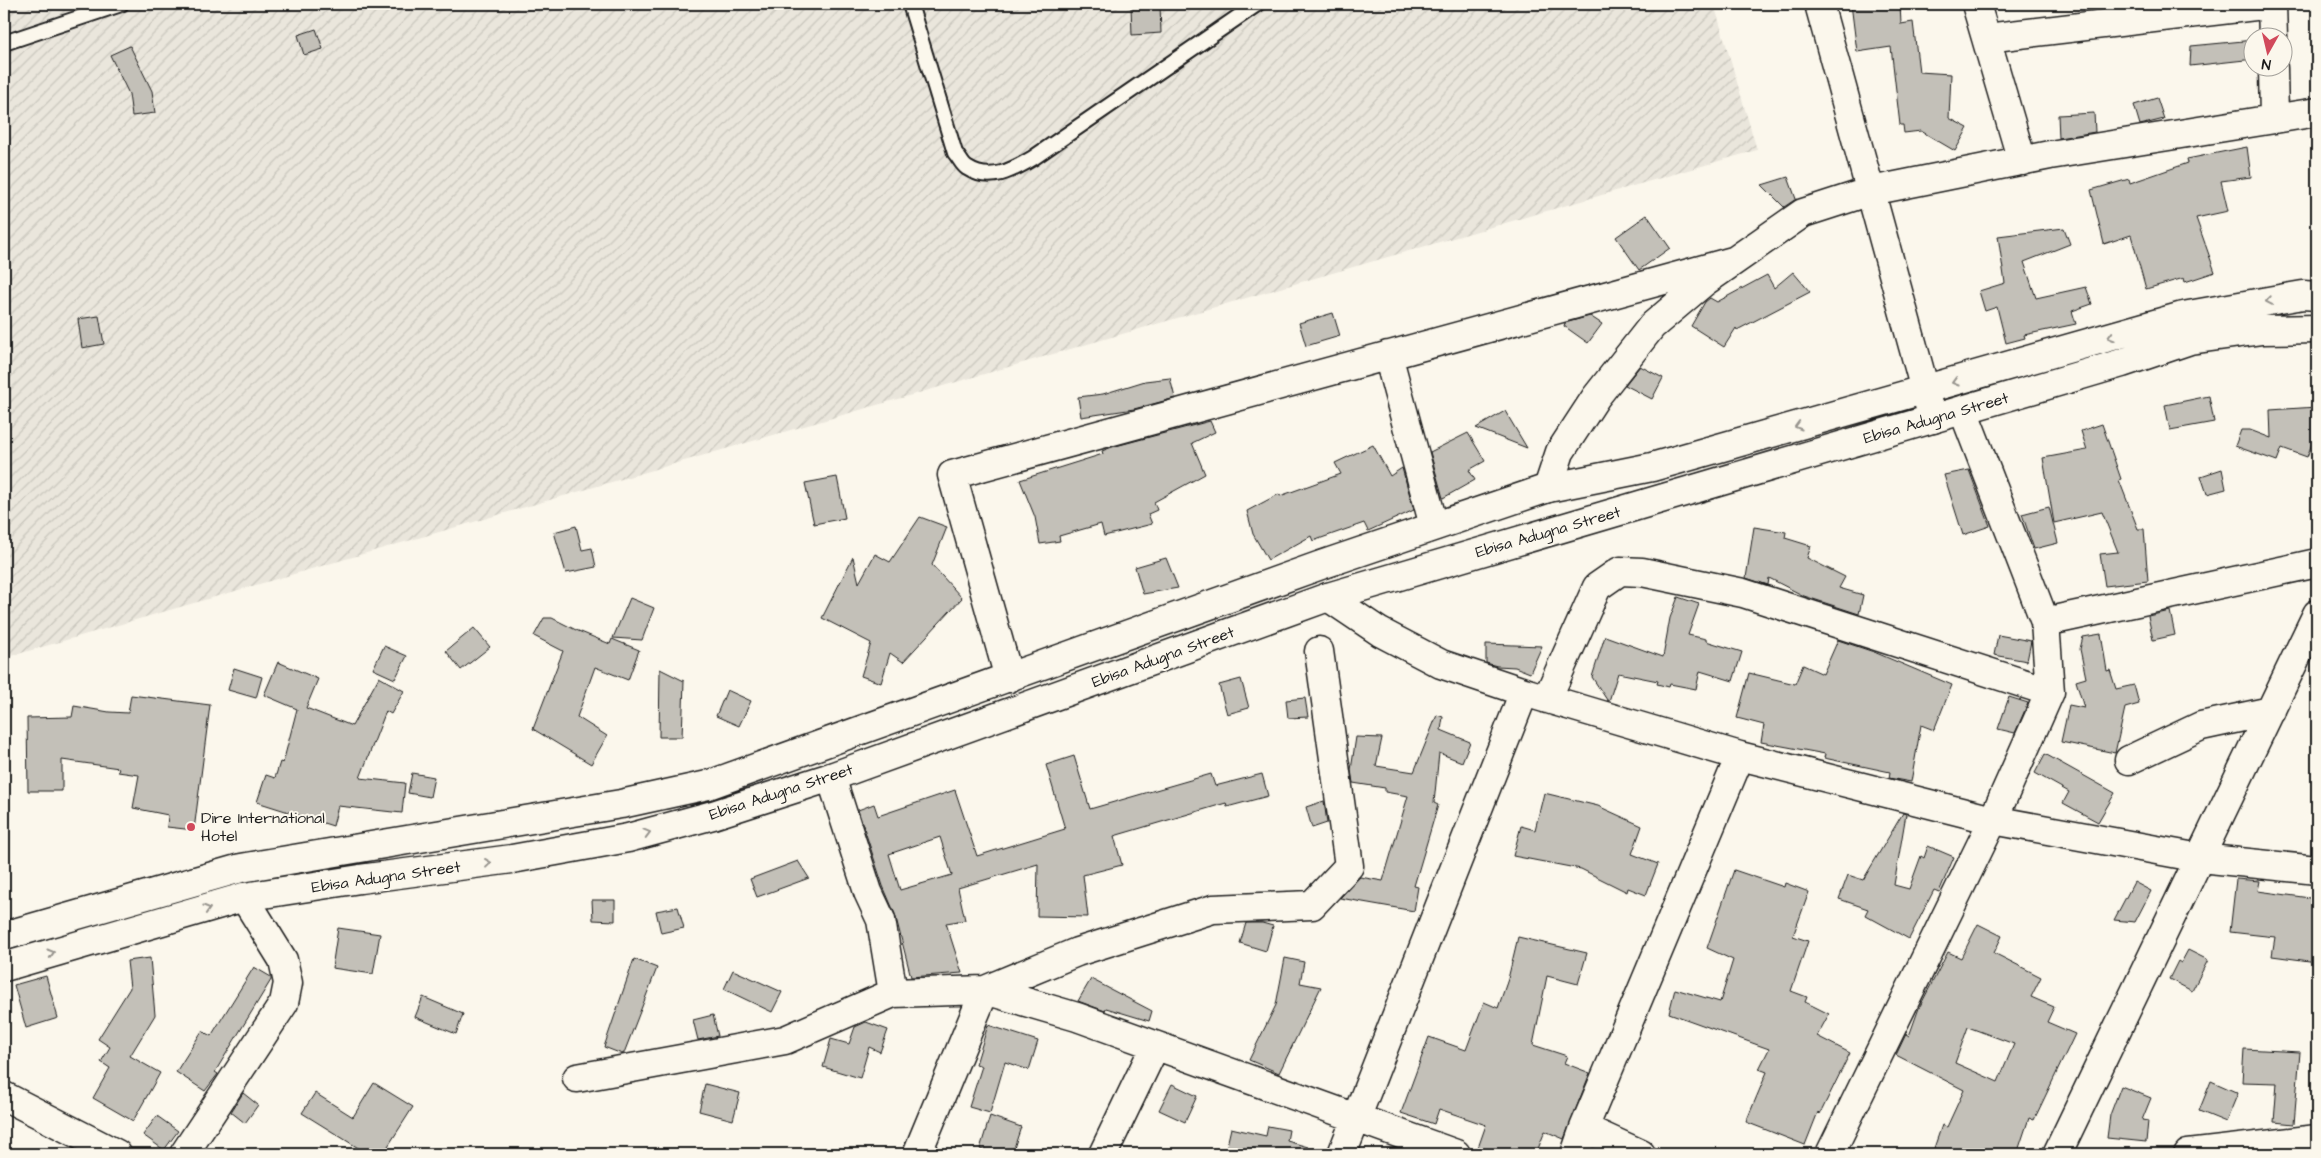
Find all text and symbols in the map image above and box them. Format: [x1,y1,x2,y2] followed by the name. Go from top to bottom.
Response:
[2244,28,2294,78] north arrow
[2260,53,2272,74] text: N
[2265,296,2273,306] one-way arrow
[2106,331,2115,342] one-way arrow
[1951,377,1959,387] one-way arrow
[1861,387,2012,450] street label: Ebisa Adugna Street
[1794,420,1803,431] one-way arrow
[1473,501,1624,564] street label: Ebisa Adugna Street
[1089,621,1238,694] street label: Ebisa Adugna Street
[706,758,857,827] street label: Ebisa Adugna Street
[201,807,325,847] place label: Dire International Hotel
[185,821,197,833] marker: Dire International Hotel
[643,828,652,839] one-way arrow
[310,856,463,899] street label: Ebisa Adugna Street
[484,858,492,869] one-way arrow
[202,904,210,914] one-way arrow
[46,949,54,959] one-way arrow

